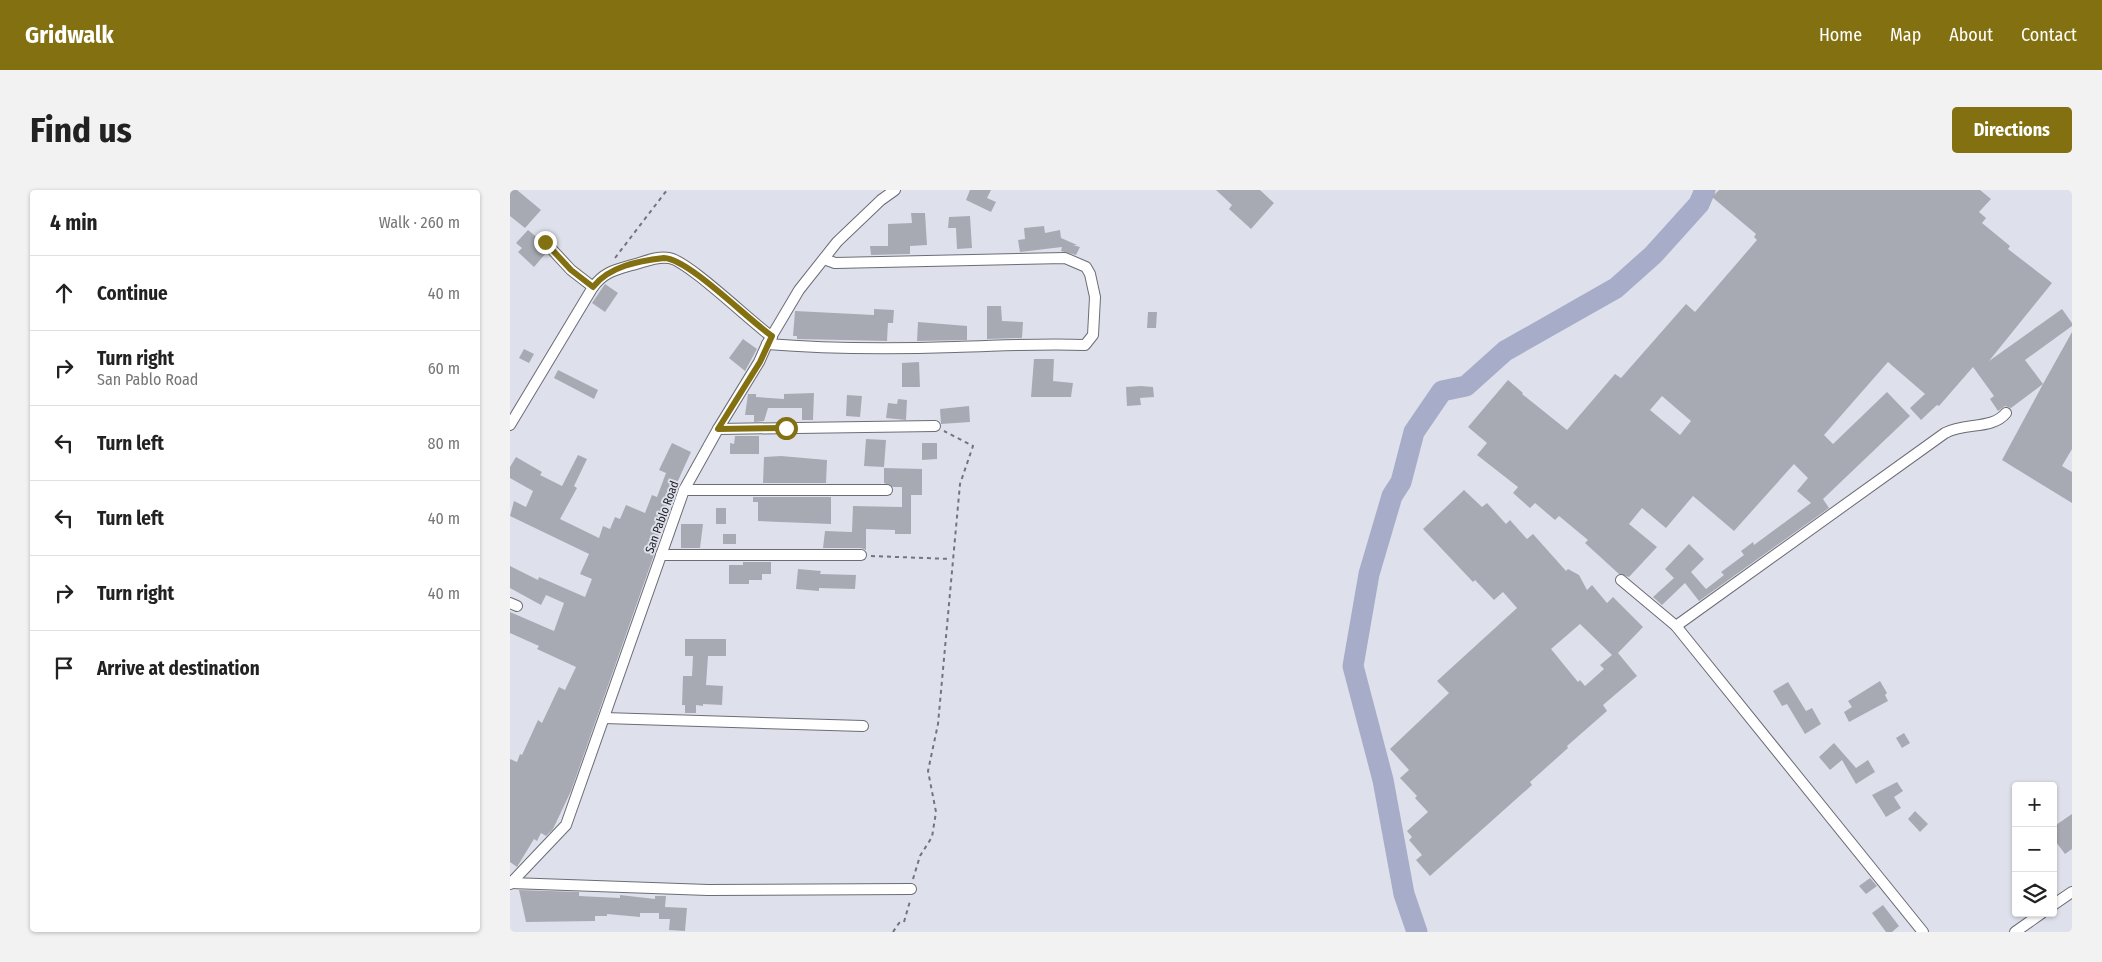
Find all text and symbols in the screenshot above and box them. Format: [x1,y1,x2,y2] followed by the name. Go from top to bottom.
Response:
[25,21,114,49] text: Gridwalk
[1819,24,1862,46] text: Home
[1890,24,1921,46] text: Map
[1949,24,1993,46] text: About
[2021,24,2077,46] text: Contact
[1952,107,2072,153] button: Directions
[30,109,132,151] text: Find us
[50,210,98,236] text: 4 min
[379,213,460,232] text: Walk · 260 m
[534,231,557,254] route end
[50,279,78,307] icon: ahead
[97,282,168,305] text: Continue
[428,284,460,303] text: 40 m
[97,347,174,370] text: Turn right
[50,354,78,382] icon: right
[428,359,460,378] text: 60 m
[97,370,198,389] text: San Pablo Road
[775,417,798,440] route start
[50,429,78,457] icon: left
[97,432,164,455] text: Turn left
[428,434,460,453] text: 80 m
[642,479,682,555] street label: San Pablo Road
[50,504,78,532] icon: left
[97,507,164,530] text: Turn left
[428,509,460,528] text: 40 m
[50,579,78,607] icon: right
[97,582,174,605] text: Turn right
[428,584,460,603] text: 40 m
[50,654,78,682] icon: arrive
[97,657,260,680] text: Arrive at destination
[2012,782,2057,917] map controls
[2012,782,2057,827] button: +
[2012,827,2057,872] button: −
[2012,872,2057,917] button: layers

